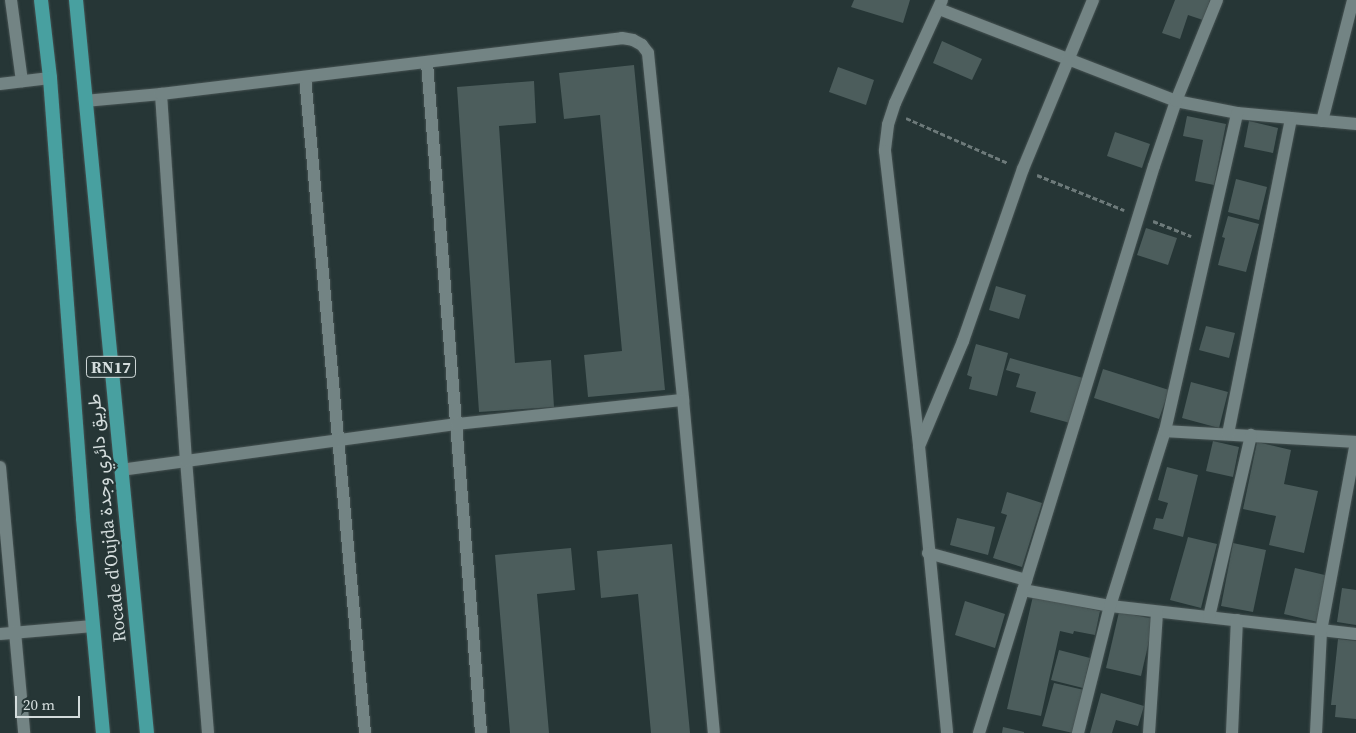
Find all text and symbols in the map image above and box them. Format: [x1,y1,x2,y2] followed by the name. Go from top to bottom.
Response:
[85,354,137,381] road number: RN17
[83,393,131,643] street label: Rocade d'Oujda طريق دائري وجدة
[18,686,82,718] scale bar
[23,694,55,715] text: 20 m

